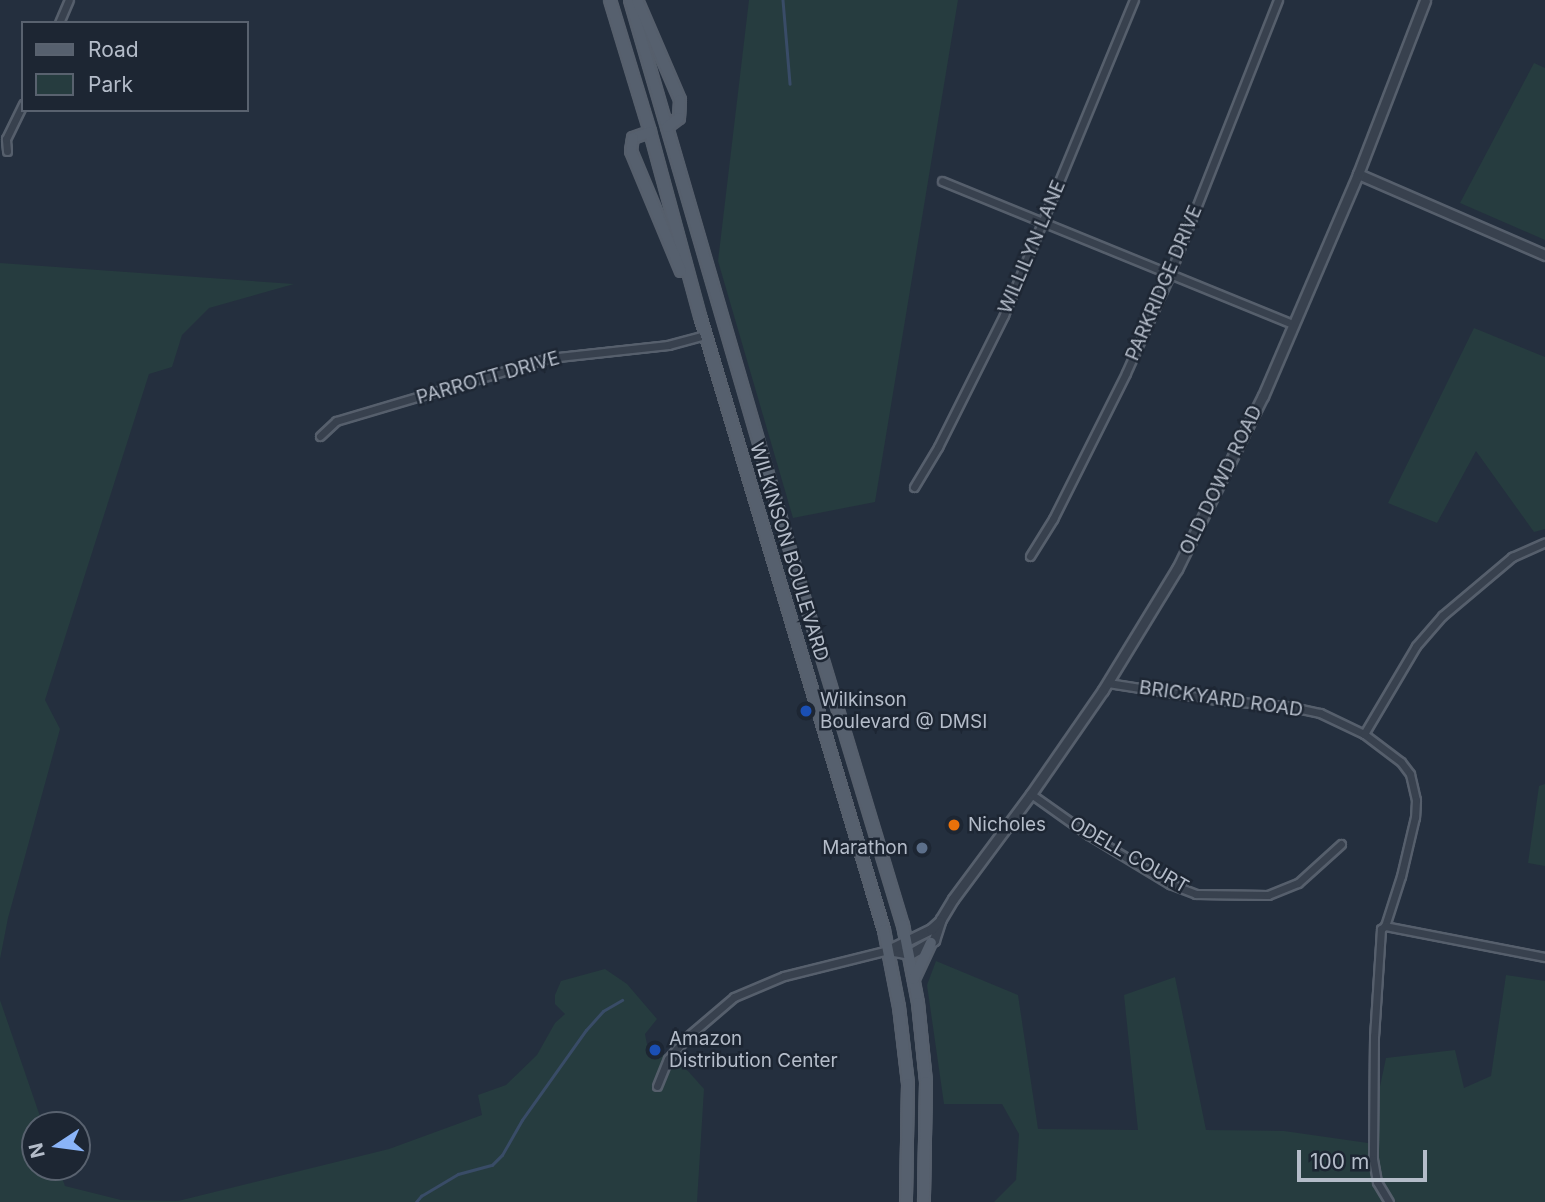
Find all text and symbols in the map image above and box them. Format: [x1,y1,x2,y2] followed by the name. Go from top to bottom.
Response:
[21,21,248,112] legend
[88,37,139,62] text: Road
[88,72,133,97] text: Park
[994,177,1070,317] street label: WILLILYN LANE
[1121,202,1207,364] street label: PARKRIDGE DRIVE
[414,347,562,409] street label: PARROTT DRIVE
[1175,402,1267,558] street label: OLD DOWD ROAD
[745,440,833,664] street label: WILKINSON BOULEVARD
[1138,676,1304,722] street label: BRICKYARD ROAD
[820,689,987,733] place label: Wilkinson Boulevard @ DMSI
[798,703,814,719] marker: Wilkinson Boulevard @ DMSI
[1065,812,1193,898] street label: ODELL COURT
[968,814,1046,836] place label: Nicholes
[946,817,962,833] marker: Nicholes
[822,837,908,859] place label: Marathon
[914,840,930,856] marker: Marathon
[669,1028,838,1072] place label: Amazon Distribution Center
[647,1042,663,1058] marker: Amazon Distribution Center
[21,1111,91,1181] north arrow
[1300,1136,1430,1180] scale bar
[24,1141,50,1160] text: N
[1310,1149,1369,1174] text: 100 m

